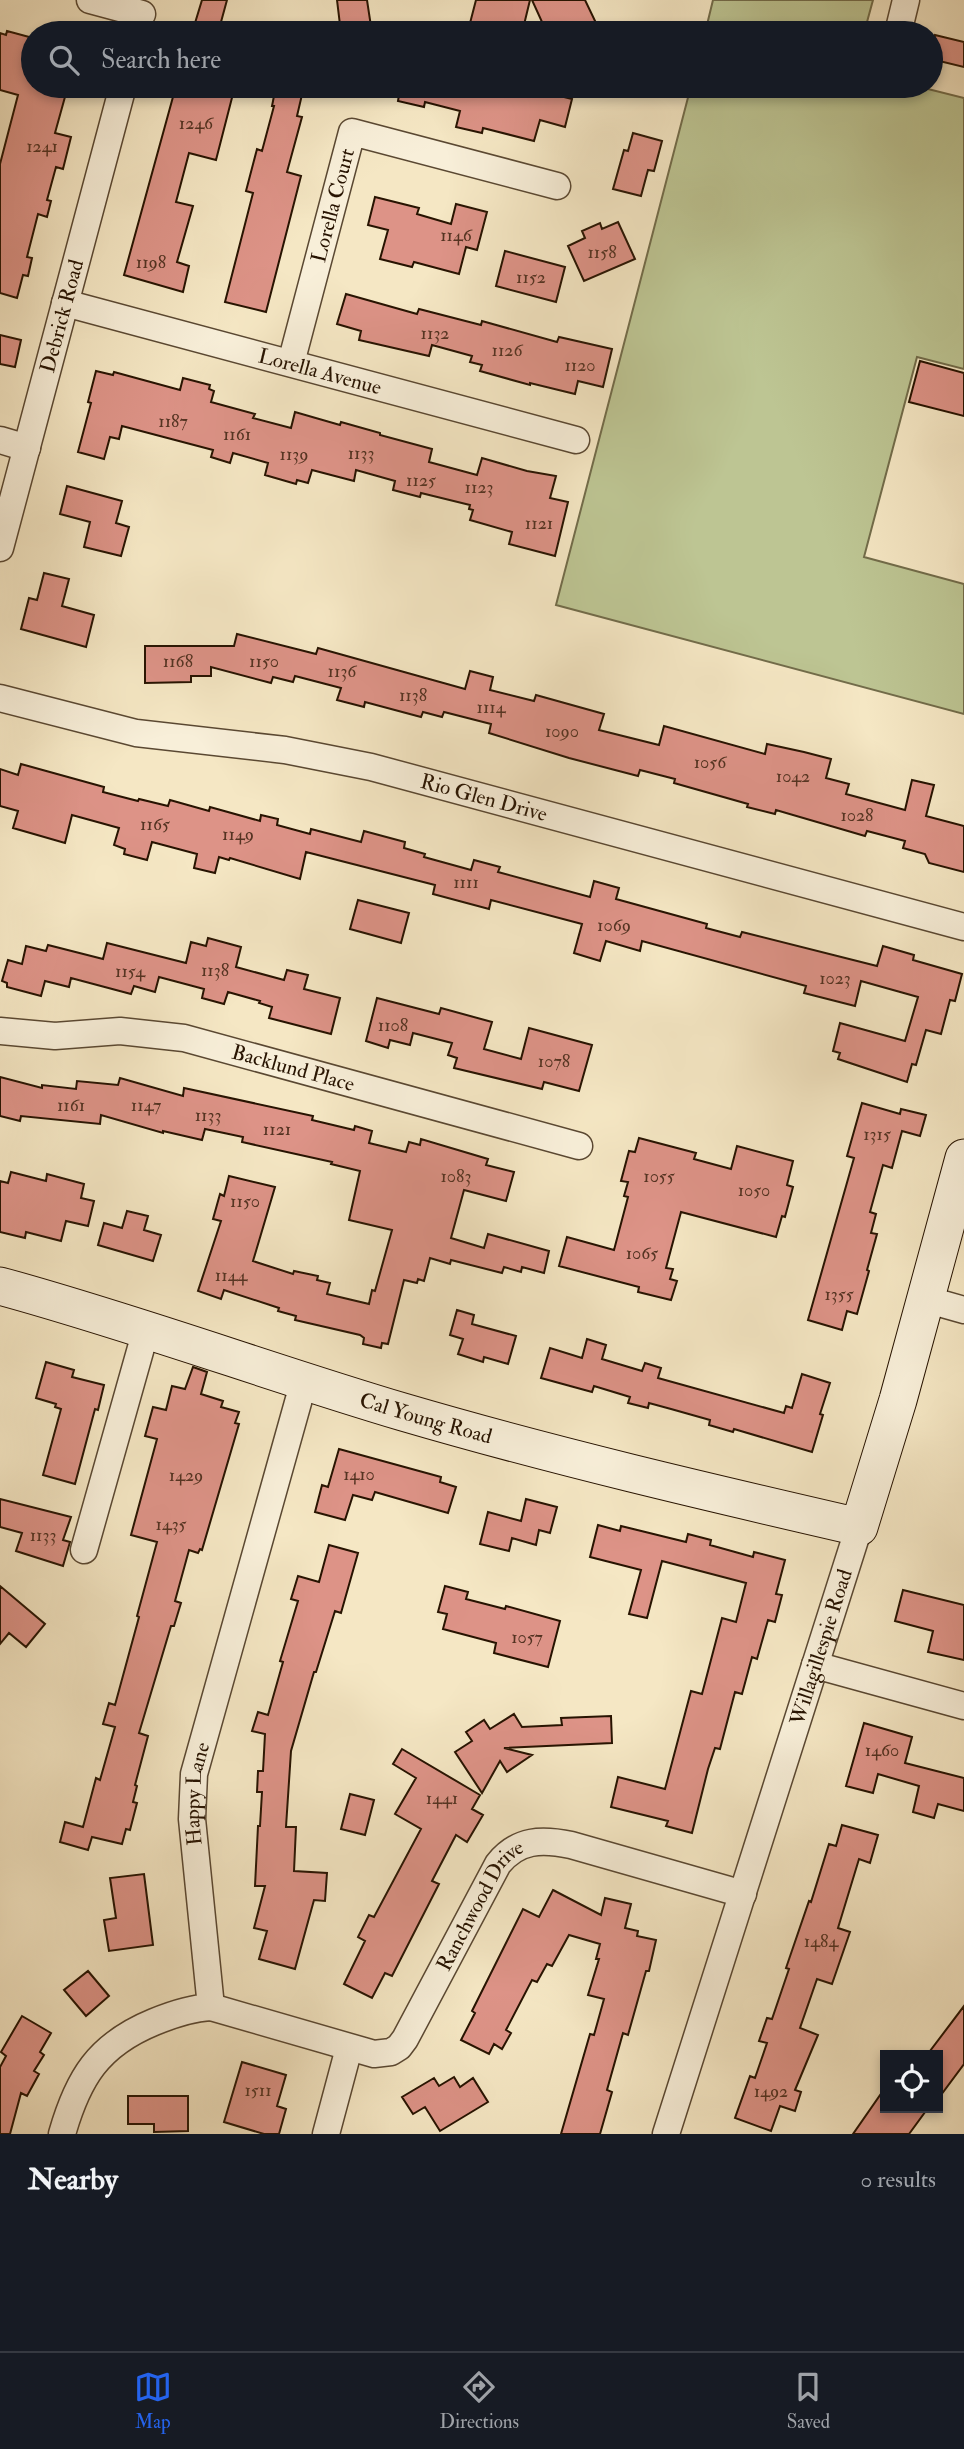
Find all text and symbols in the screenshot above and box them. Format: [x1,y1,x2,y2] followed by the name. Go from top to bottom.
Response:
[21,21,943,98] search box
[45,41,83,79] icon: search
[101,44,221,76] text: Search here
[179,112,214,135] house number: 1246
[26,135,58,158] house number: 1241
[305,145,361,265] street label: Lorella Court
[440,224,473,247] house number: 1146
[587,241,617,264] house number: 1158
[136,251,166,274] house number: 1198
[34,256,90,376] street label: Debrick Road
[516,266,546,289] house number: 1152
[421,322,449,345] house number: 1132
[491,339,523,362] house number: 1126
[255,342,385,401] street label: Lorella Avenue
[564,354,596,377] house number: 1120
[158,410,188,433] house number: 1187
[223,423,251,446] house number: 1161
[348,442,374,465] house number: 1133
[280,443,308,466] house number: 1139
[406,469,436,492] house number: 1125
[465,476,493,499] house number: 1123
[525,512,553,535] house number: 1121
[163,650,193,673] house number: 1168
[249,650,279,673] house number: 1150
[328,660,357,683] house number: 1136
[399,684,427,707] house number: 1138
[477,696,507,719] house number: 1114
[545,720,579,743] house number: 1090
[694,751,727,774] house number: 1056
[776,765,810,788] house number: 1042
[418,767,550,828] street label: Rio Glen Drive
[840,804,874,827] house number: 1028
[140,813,170,836] house number: 1165
[222,823,254,846] house number: 1149
[453,871,479,894] house number: 1111
[597,914,631,937] house number: 1069
[201,959,229,982] house number: 1138
[115,960,146,983] house number: 1154
[819,967,851,990] house number: 1023
[378,1014,408,1037] house number: 1108
[229,1038,358,1098] street label: Backlund Place
[538,1050,570,1073] house number: 1078
[57,1094,85,1117] house number: 1161
[131,1094,161,1117] house number: 1147
[195,1104,221,1127] house number: 1133
[263,1118,291,1141] house number: 1121
[863,1123,891,1146] house number: 1315
[441,1165,471,1188] house number: 1083
[643,1165,675,1188] house number: 1055
[738,1179,770,1202] house number: 1050
[230,1190,260,1213] house number: 1150
[626,1242,658,1265] house number: 1065
[215,1264,248,1287] house number: 1144
[824,1283,854,1306] house number: 1355
[356,1386,496,1450] street label: Cal Young Road
[343,1463,375,1486] house number: 1410
[169,1464,203,1487] house number: 1429
[156,1513,187,1536] house number: 1435
[30,1524,56,1547] house number: 1133
[783,1565,858,1729] street label: Willagillespie Road
[511,1626,543,1649] house number: 1057
[178,1739,216,1847] street label: Happy Lane
[865,1739,899,1762] house number: 1460
[426,1787,458,1810] house number: 1441
[430,1833,528,1976] street label: Ranchwood Drive
[804,1930,839,1953] house number: 1484
[880,2050,943,2113] map controls
[880,2050,943,2113] button: locate
[244,2079,272,2102] house number: 1511
[754,2080,788,2103] house number: 1492
[28,2161,118,2198] text: Nearby
[860,2165,936,2194] text: 0 results
[134,2368,172,2434] tab: Map
[439,2368,519,2434] tab: Directions
[787,2368,830,2434] tab: Saved

